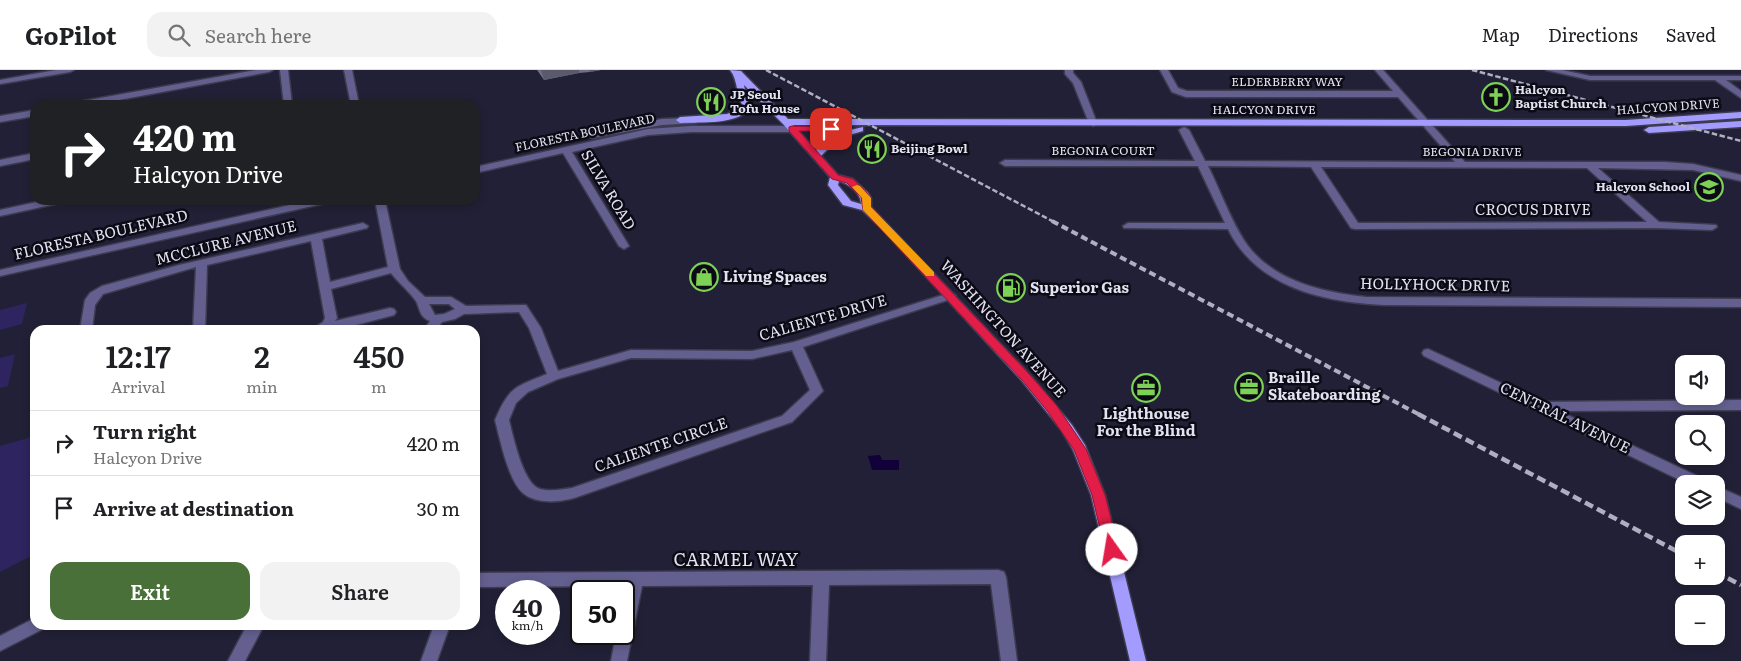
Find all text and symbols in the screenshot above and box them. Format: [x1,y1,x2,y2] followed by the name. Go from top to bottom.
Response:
[147,12,497,57] search box
[25,17,117,52] text: GoPilot
[165,21,193,49] icon: search
[205,21,311,49] text: Search here
[1482,21,1520,48] text: Map
[1548,21,1638,48] text: Directions
[1666,21,1716,48] text: Saved
[1231,72,1343,90] street label: ELDERBERRY WAY
[1515,80,1607,112] place label: Halcyon Baptist Church
[1481,82,1511,112] church icon: Halcyon Baptist Church
[730,85,800,117] place label: JP Seoul Tofu House
[696,87,726,117] restaurant icon: JP Seoul Tofu House
[1616,93,1720,119] street label: HALCYON DRIVE
[1212,100,1316,118] street label: HALCYON DRIVE
[513,108,656,156] street label: FLORESTA BOULEVARD
[810,108,852,150] pin
[133,110,236,162] text: 420 m
[817,115,845,143] icon: arrive
[50,120,115,185] icon: right
[857,134,887,164] restaurant icon: Beijing Bowl
[891,139,968,157] place label: Beijing Bowl
[1051,141,1155,159] street label: BEGONIA COURT
[1422,142,1522,160] street label: BEGONIA DRIVE
[576,145,642,234] street label: SILVA ROAD
[133,157,283,190] text: Halcyon Drive
[1694,172,1724,202] school or university icon: Halcyon School
[1596,177,1691,195] place label: Halcyon School
[1475,197,1591,220] street label: CROCUS DRIVE
[12,202,190,265] street label: FLORESTA BOULEVARD
[153,213,298,270] street label: MCCLURE AVENUE
[936,254,1072,402] street label: WASHINGTON AVENUE
[689,262,719,292] shop icon: Living Spaces
[723,264,827,287] place label: Living Spaces
[1360,271,1510,296] street label: HOLLYHOCK DRIVE
[996,273,1026,303] fuel station icon: Superior Gas
[1030,275,1129,298] place label: Superior Gas
[756,287,889,346] street label: CALIENTE DRIVE
[105,333,171,377] text: 12:17
[254,333,270,377] text: 2
[353,333,405,377] text: 450
[1675,355,1725,645] map controls
[1675,355,1725,405] button: sound
[1268,365,1381,405] place label: Braille Skateboarding
[1234,372,1264,402] office icon: Braille Skateboarding
[1131,373,1161,403] office icon: Lighthouse For the Blind
[111,374,165,398] text: Arrival
[246,374,278,398] text: min
[371,374,387,398] text: m
[1497,375,1635,458] street label: CENTRAL AVENUE
[1096,401,1196,441] place label: Lighthouse For the Blind
[591,410,730,477] street label: CALIENTE CIRCLE
[1675,415,1725,465] button: search
[93,417,197,445] text: Turn right
[50,429,78,457] icon: right
[407,429,460,457] text: 420 m
[93,445,202,469] text: Halcyon Drive
[1675,475,1725,525] button: layers
[50,494,78,522] icon: arrive
[93,494,294,522] text: Arrive at destination
[416,494,460,522] text: 30 m
[1085,523,1137,575] position arrow
[1675,535,1725,585] button: +
[674,545,799,572] street label: CARMEL WAY
[50,562,250,620] button: Exit
[260,562,460,620] button: Share
[570,580,635,645] speed limit sign: 50
[512,588,543,625] text: 40
[1675,595,1725,645] button: −
[512,616,543,634] text: km/h

